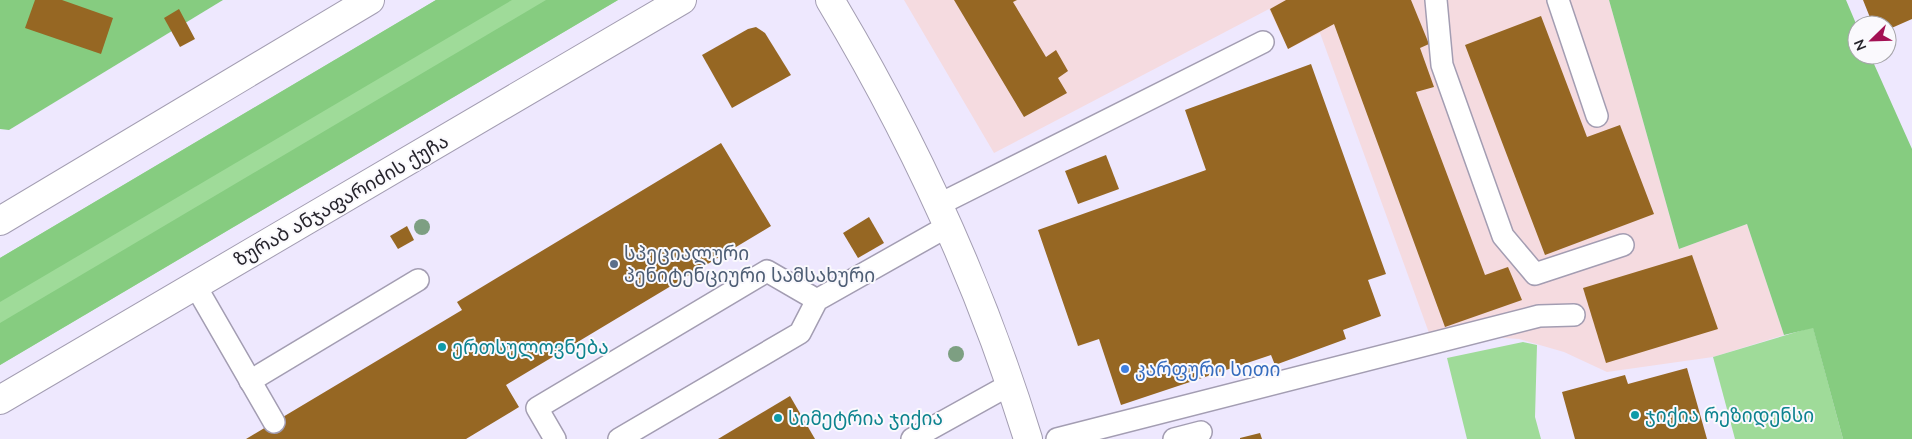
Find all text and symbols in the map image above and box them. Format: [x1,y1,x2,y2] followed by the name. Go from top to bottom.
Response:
[1847,15,1897,65] north arrow
[1850,37,1870,53] text: N
[229,129,453,271] street label: ზურაბ ანჯაფარიძის ქუჩა
[624,241,875,287] place label: სპეციალური პენიტენციური სამსახური
[608,258,620,270] marker: სპეციალური პენიტენციური სამსახური
[452,335,609,360] place label: ერთსულოვნება
[436,341,448,353] marker: ერთსულოვნება
[1135,357,1280,381] place label: კარფური სითი
[1119,363,1131,375] marker: კარფური სითი
[1645,403,1814,428] place label: ჯიქია რეზიდენსი
[788,406,943,430] place label: სიმეტრია ჯიქია
[1629,409,1641,421] marker: ჯიქია რეზიდენსი
[772,412,784,424] marker: სიმეტრია ჯიქია

